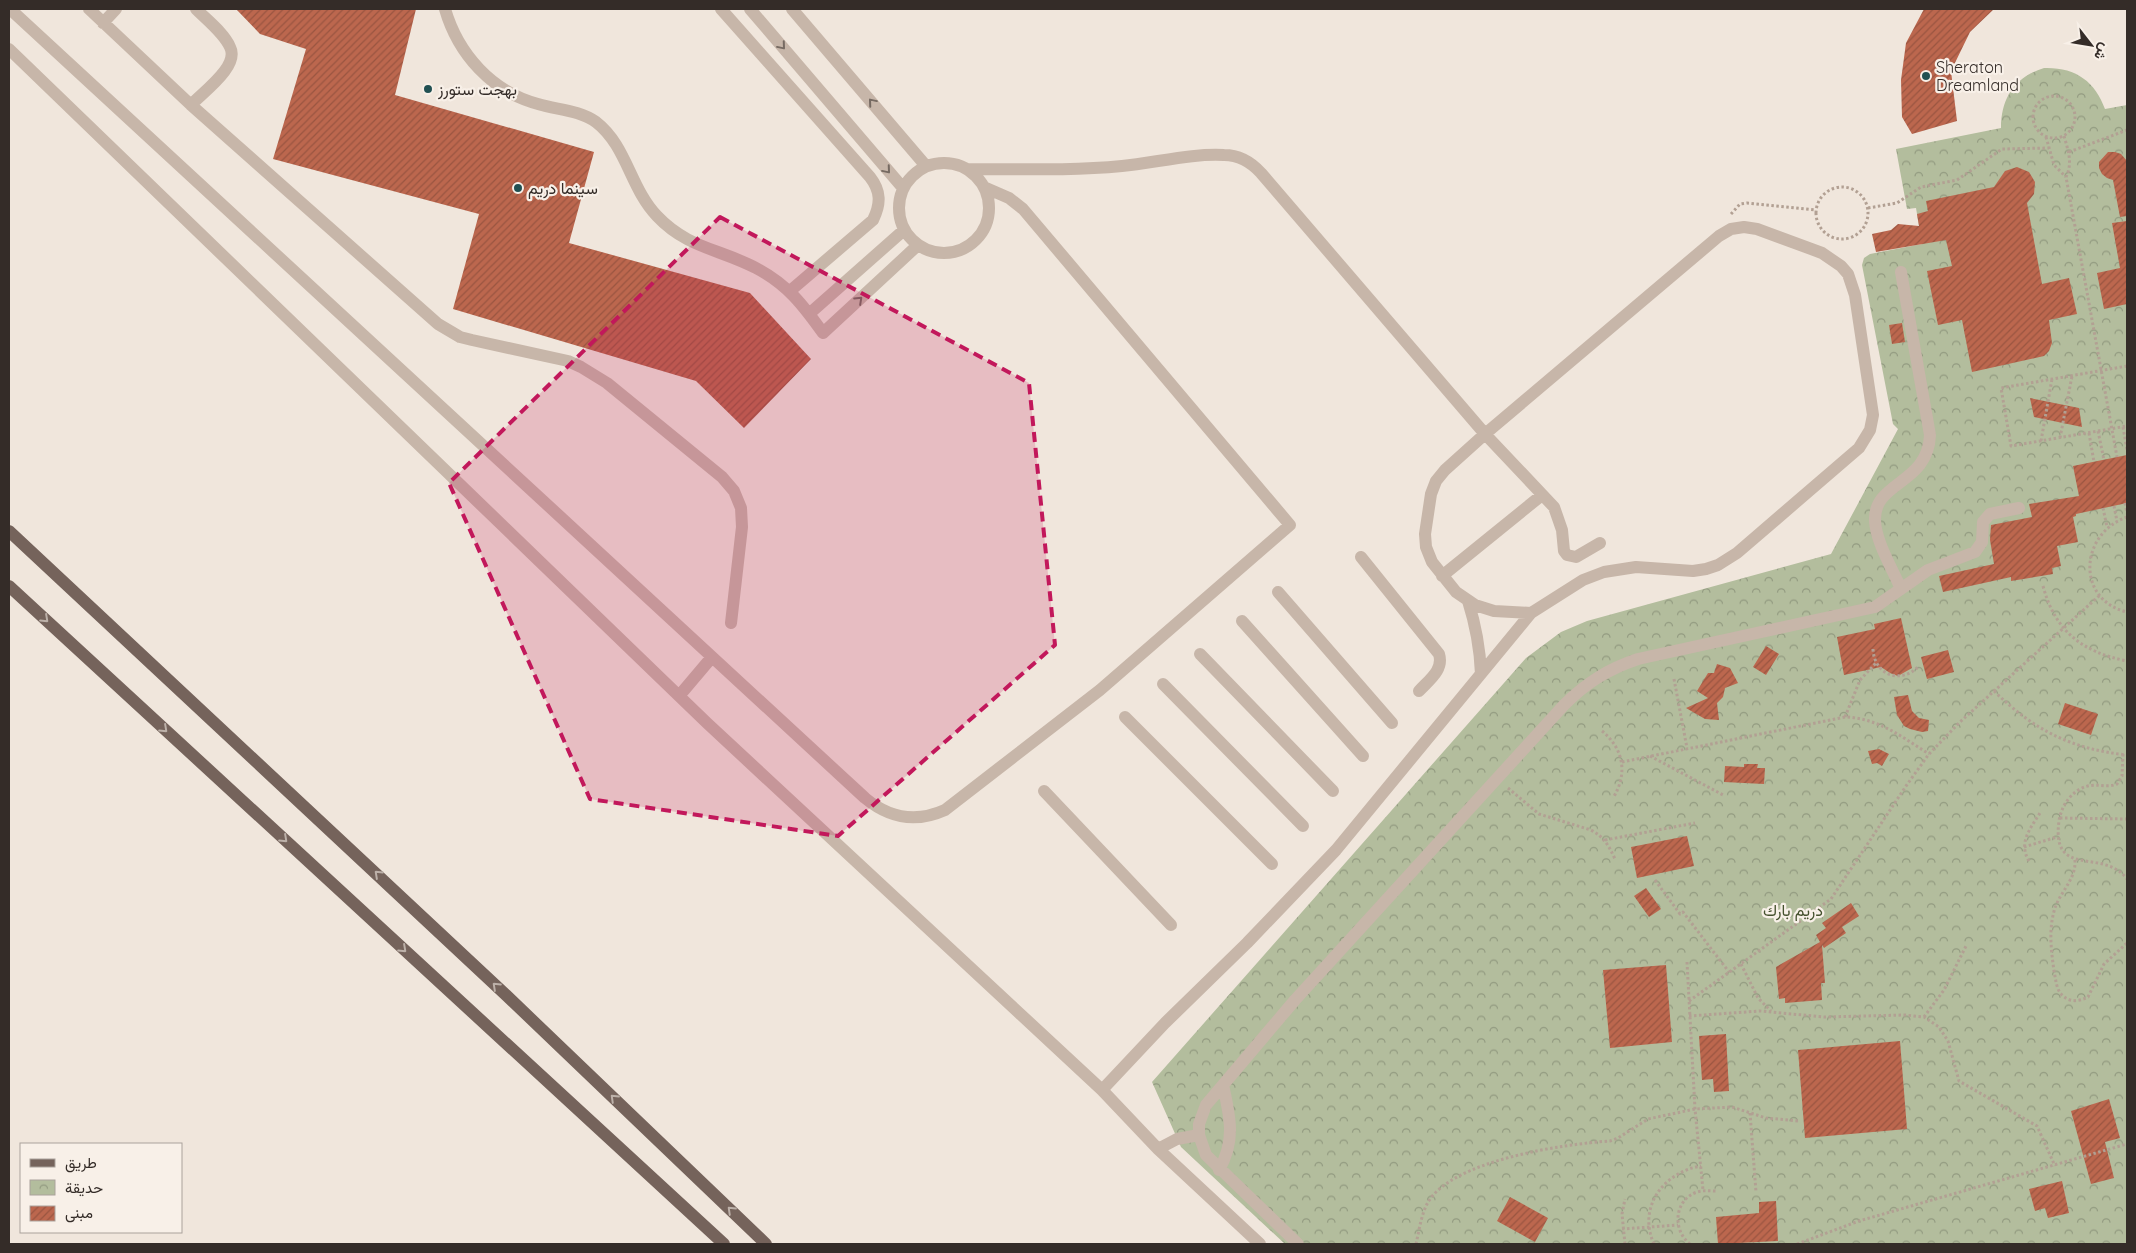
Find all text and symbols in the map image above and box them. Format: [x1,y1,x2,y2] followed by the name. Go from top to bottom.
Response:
[2066,20,2116,70] north arrow
[776,40,785,49] one-way arrow
[2090,40,2114,64] text: ش
[1936,57,2019,95] place label: Sheraton Dreamland
[1920,70,1932,82] marker: Sheraton Dreamland
[437,79,517,100] place label: بهجت ستورز
[422,83,434,95] marker: بهجت ستورز
[869,99,878,108] one-way arrow
[882,164,891,173] one-way arrow
[528,178,598,199] place label: سينما دريم
[512,182,524,194] marker: سينما دريم
[853,297,862,306] one-way arrow
[39,613,48,622] one-way arrow
[159,723,168,732] one-way arrow
[278,833,287,842] one-way arrow
[375,871,384,880] one-way arrow
[1763,900,1823,921] park label: دريم بارك
[398,943,407,952] one-way arrow
[493,983,502,992] one-way arrow
[611,1095,620,1104] one-way arrow
[20,1143,182,1233] legend
[65,1153,97,1173] text: طريق
[65,1178,103,1197] text: حديقة
[65,1203,93,1223] text: مبنى
[728,1207,737,1216] one-way arrow

